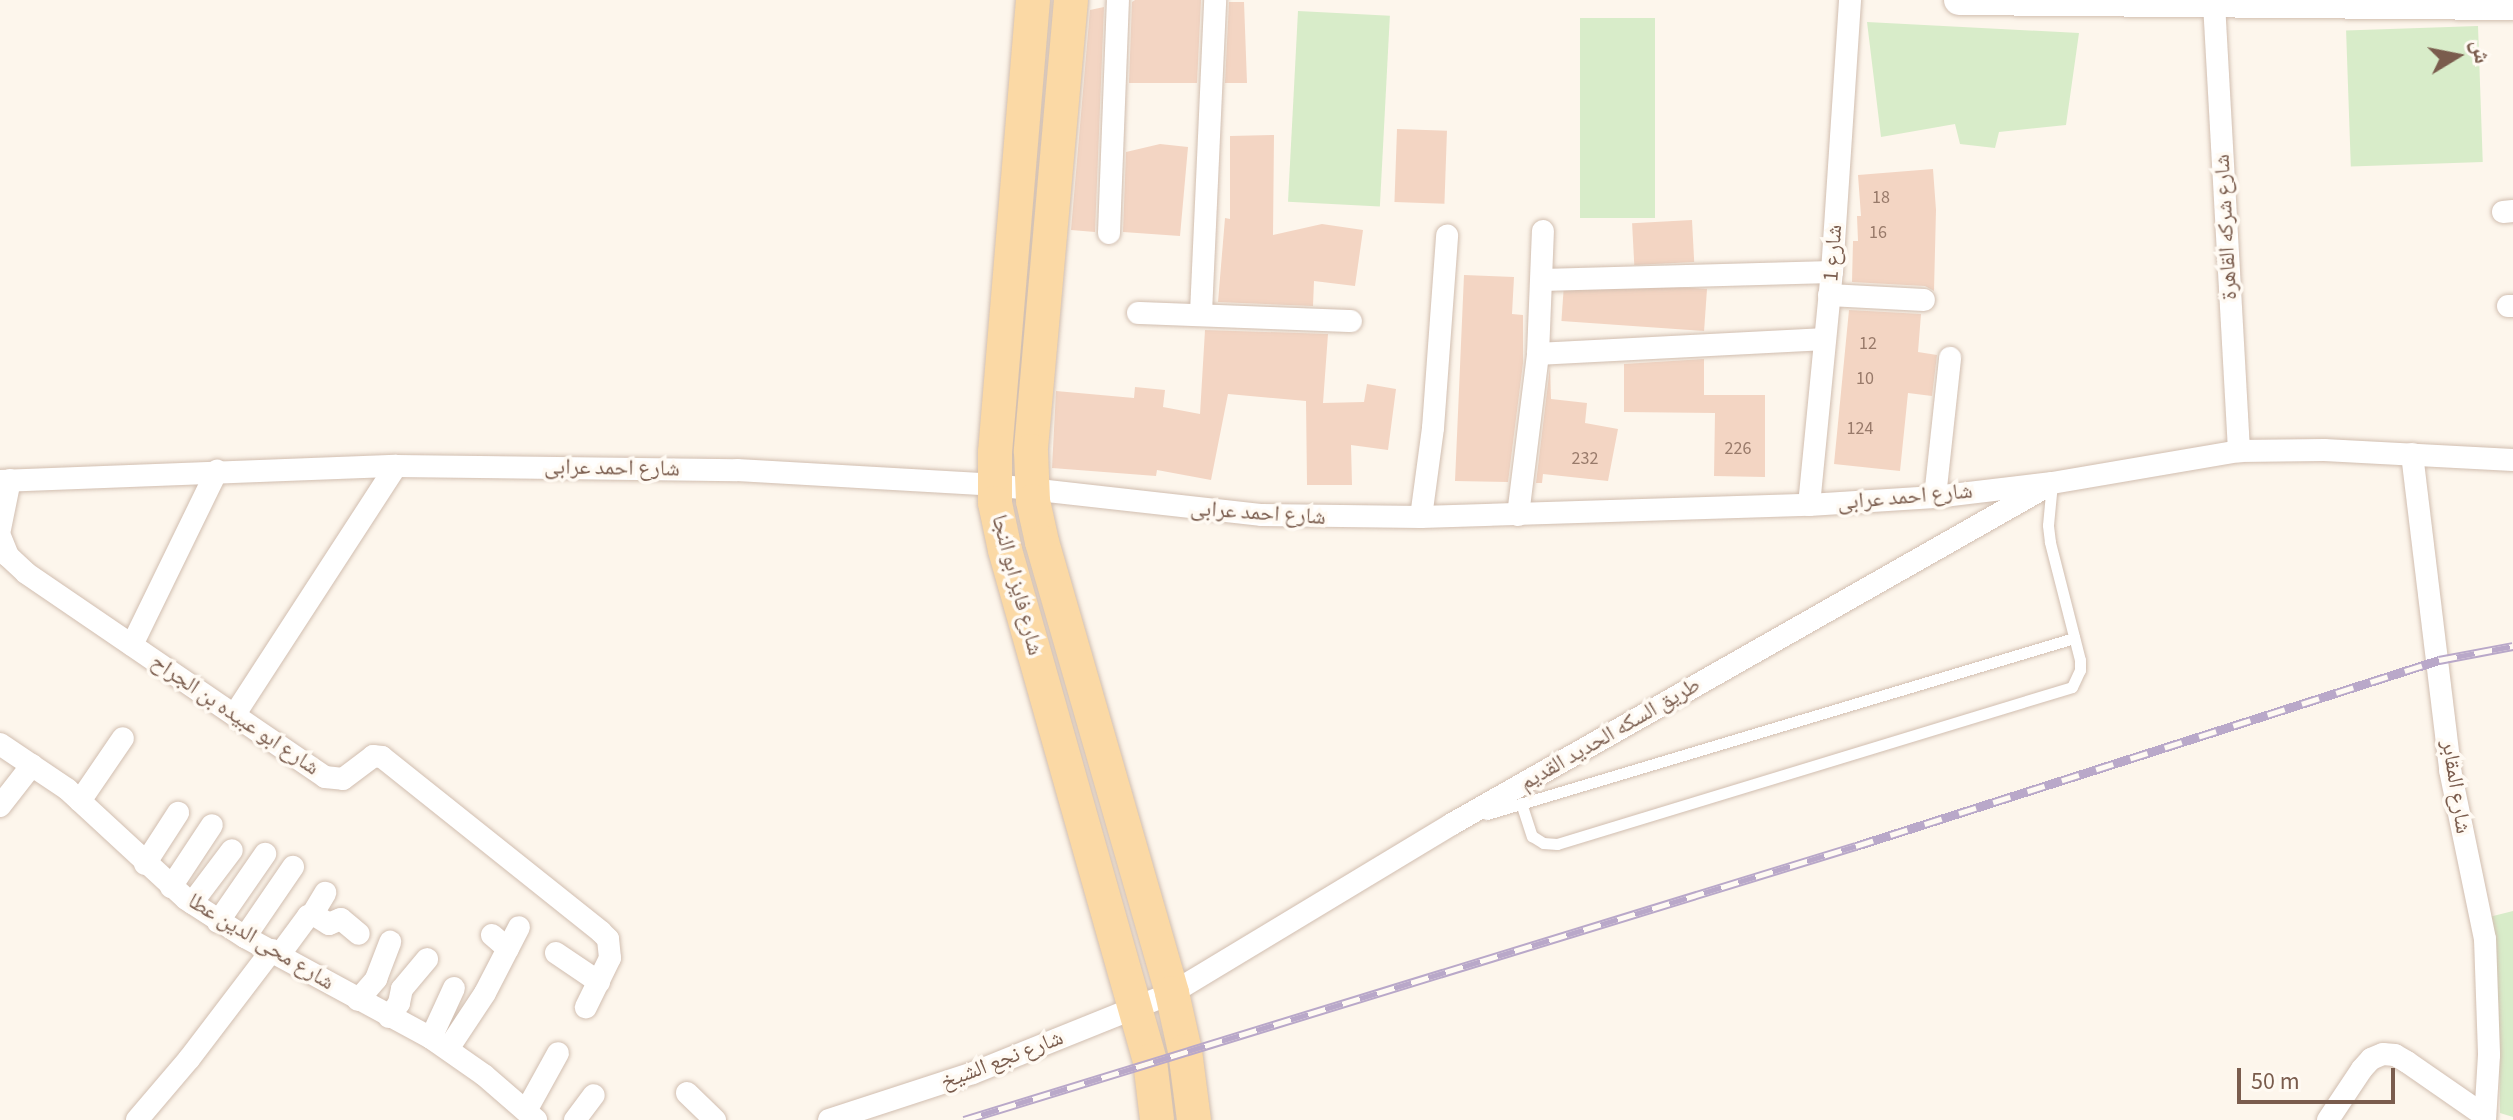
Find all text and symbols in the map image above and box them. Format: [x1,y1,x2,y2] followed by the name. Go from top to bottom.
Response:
[2417,16,2497,96] north arrow
[2463,38,2498,66] text: ش
[2209,153,2243,301] street label: شارع شركه القاهرة
[1872,187,1890,209] house number: 18
[1869,222,1887,244] house number: 16
[1818,224,1848,282] street label: شارع 1
[1859,333,1877,355] house number: 12
[1856,368,1874,390] house number: 10
[1847,418,1873,440] house number: 124
[1725,438,1751,460] house number: 226
[1572,448,1598,470] house number: 232
[544,454,680,482] street label: شارع احمد عرابى
[1836,478,1974,516] street label: شارع احمد عرابى
[1189,495,1327,531] street label: شارع احمد عرابى
[986,512,1048,658] street label: شارع فايز ابو النجا
[146,649,324,781] street label: شارع ابو عبيده بن الجراح
[1515,672,1705,796] street label: طريق السكه الحديد القديم
[2436,738,2476,836] street label: شارع المقابر
[183,888,339,996] street label: شارع محى الدين عطا
[937,1025,1067,1095] street label: شارع نجع الشيخ
[2241,1052,2399,1102] scale bar
[2251,1064,2300,1099] text: 50 m

